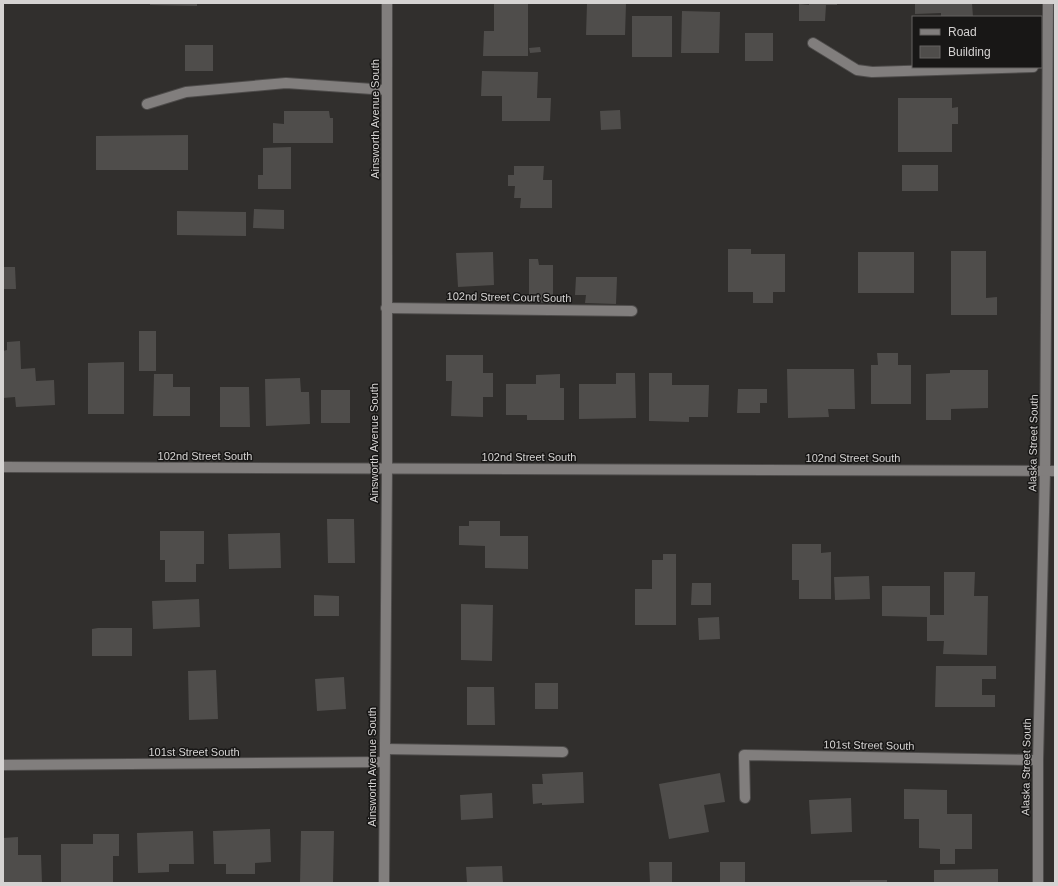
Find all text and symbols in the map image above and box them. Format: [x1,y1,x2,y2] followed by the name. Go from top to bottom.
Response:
[912,16,1042,68] legend
[948,25,977,39] text: Road
[948,45,991,59] text: Building
[369,59,381,179] street label: Ainsworth Avenue South
[447,290,571,304] street label: 102nd Street Court South
[368,383,380,503] street label: Ainsworth Avenue South
[1026,394,1040,492] street label: Alaska Street South
[158,450,252,462] street label: 102nd Street South
[482,451,576,463] street label: 102nd Street South
[806,452,900,464] street label: 102nd Street South
[366,707,378,827] street label: Ainsworth Avenue South
[1019,718,1033,816] street label: Alaska Street South
[823,738,915,752] street label: 101st Street South
[148,746,240,758] street label: 101st Street South

